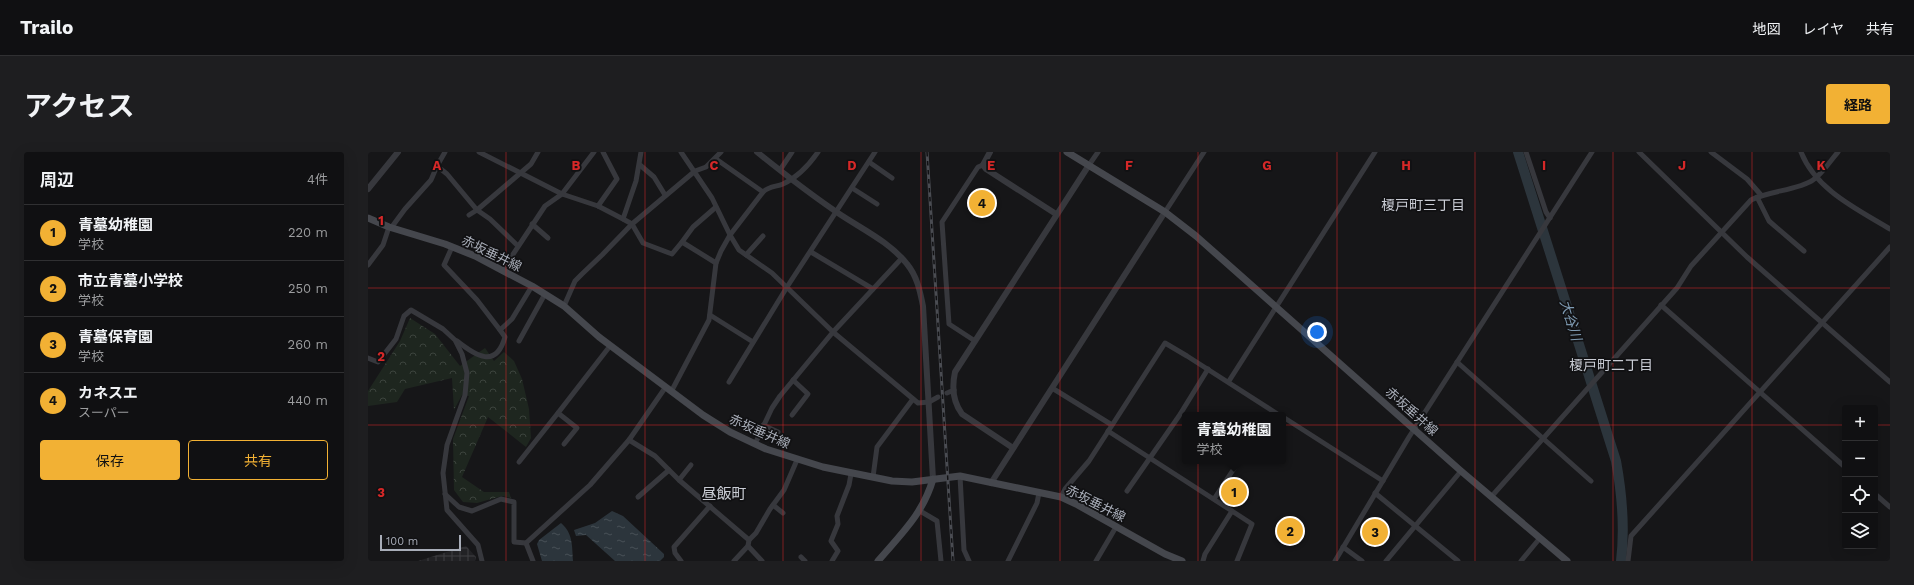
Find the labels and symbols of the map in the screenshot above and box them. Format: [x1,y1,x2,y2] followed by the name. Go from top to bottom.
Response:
[433,158,442,173] text: A
[572,158,581,173] text: B
[710,158,719,173] text: C
[847,158,857,173] text: D
[987,158,995,173] text: E
[1125,158,1133,173] text: F
[1262,158,1272,173] text: G
[1401,158,1411,173] text: H
[1542,158,1546,173] text: I
[1678,158,1686,173] text: J
[1816,158,1826,173] text: K
[969,188,995,218] pin: 4
[1381,197,1465,213] district label: 榎戸町三丁目
[378,213,384,228] text: 1
[459,232,524,274] street label: 赤坂垂井線
[1557,298,1585,344] water label: 大谷川
[1307,322,1327,342] your location
[377,349,385,364] text: 2
[1569,357,1653,373] district label: 榎戸町二丁目
[1382,384,1441,439] street label: 赤坂垂井線
[727,411,793,452] street label: 赤坂垂井線
[1221,477,1247,507] pin: 1
[1063,482,1128,525] street label: 赤坂垂井線
[377,485,385,500] text: 3
[701,485,747,503] district label: 昼飯町
[1277,516,1303,546] pin: 2
[1362,517,1388,547] pin: 3
[380,533,461,552] scale bar

